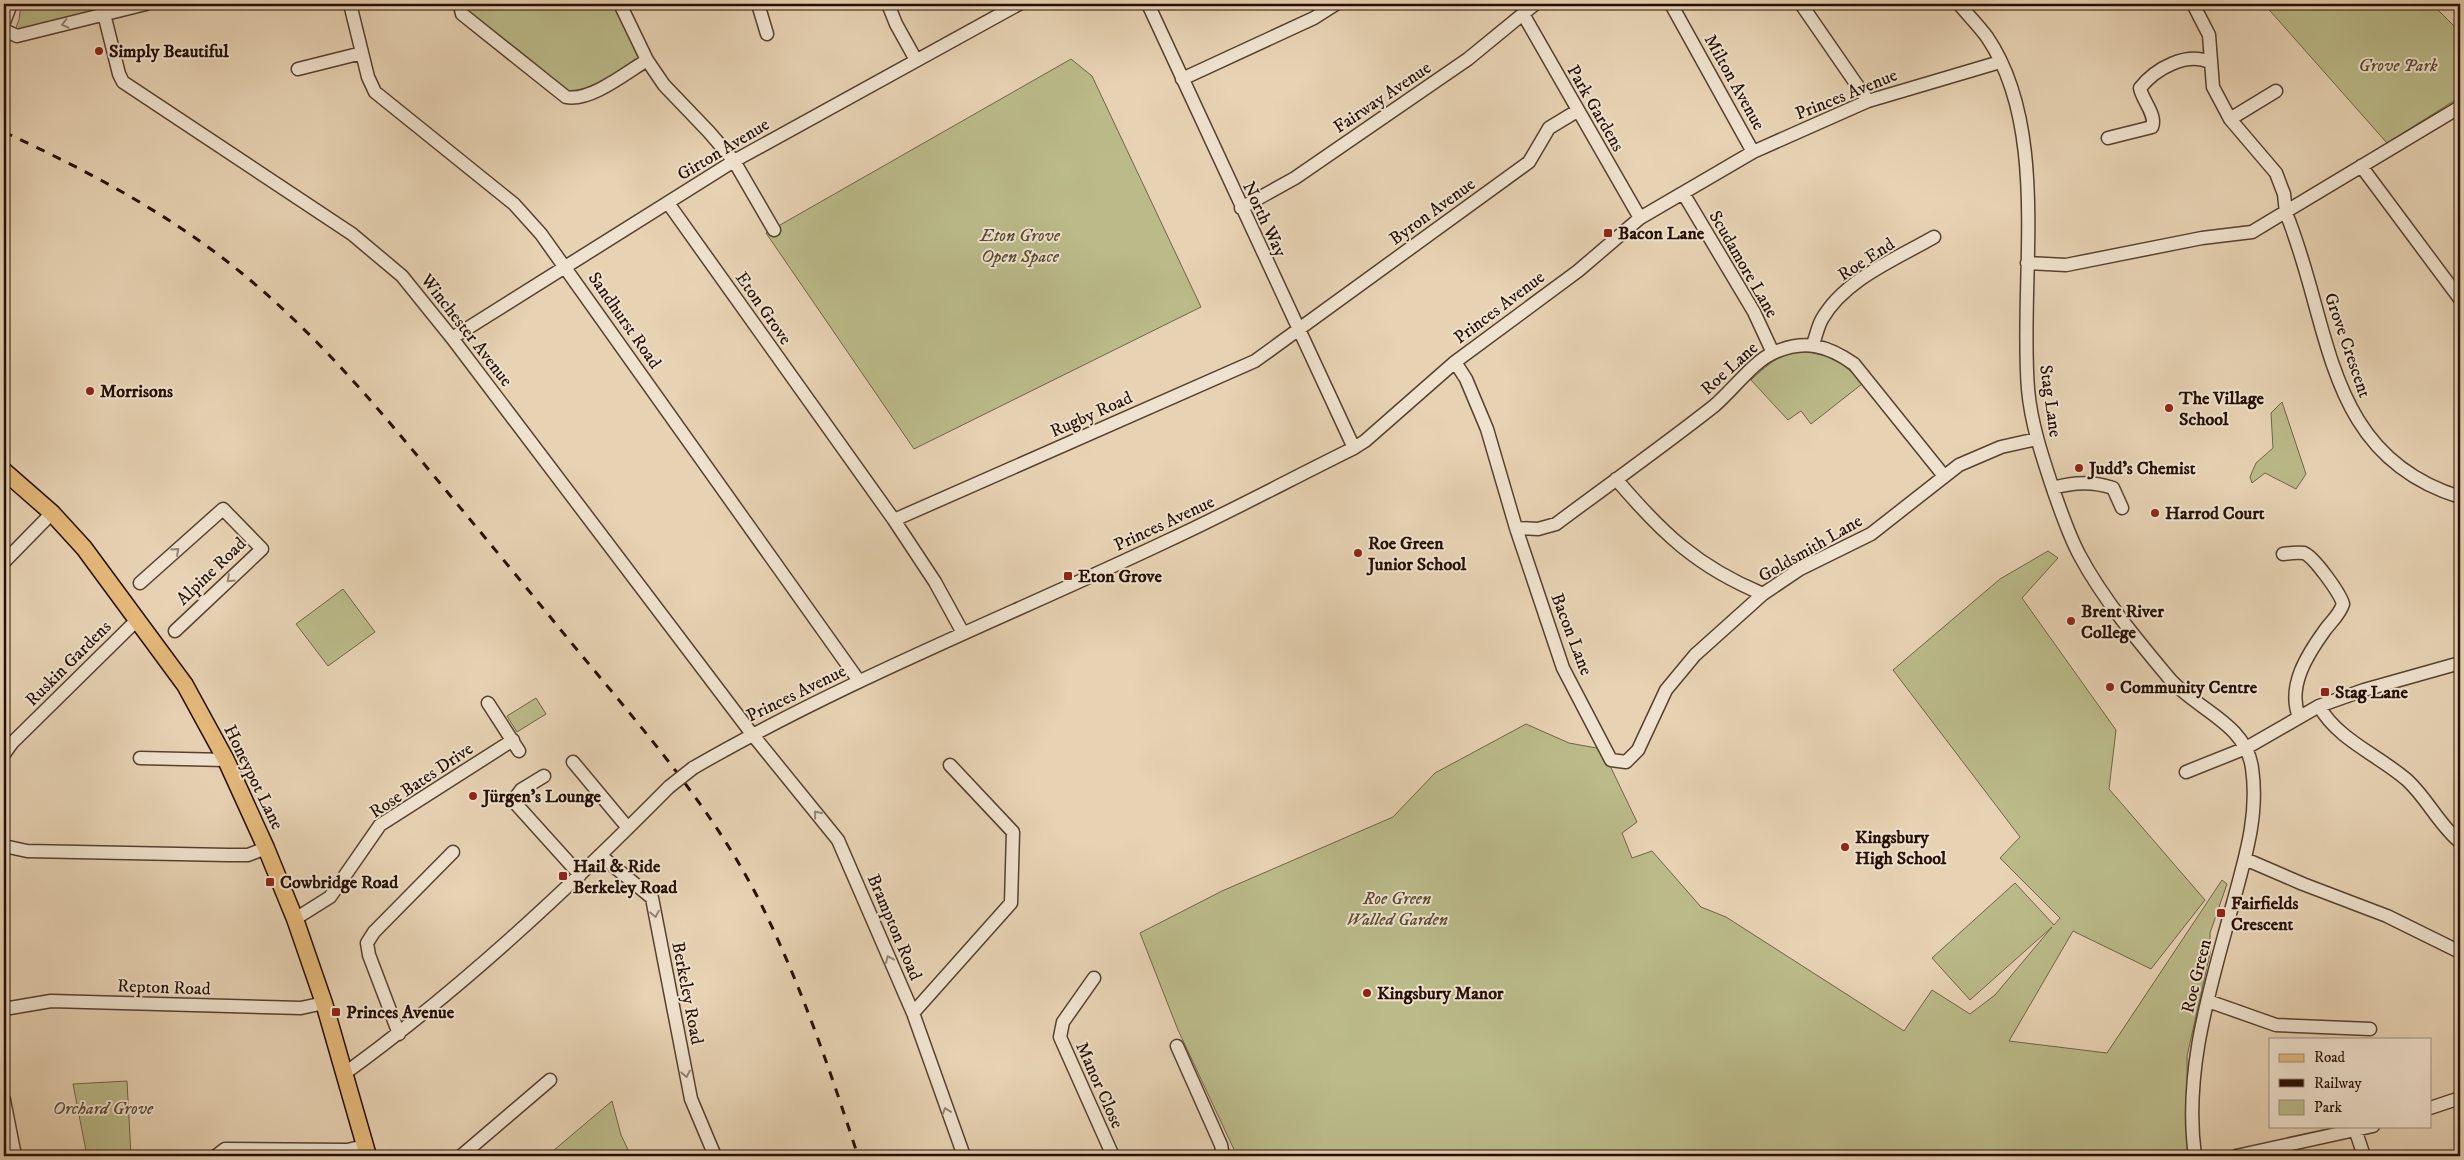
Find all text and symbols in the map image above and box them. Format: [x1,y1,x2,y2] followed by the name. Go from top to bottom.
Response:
[61,18,69,28] one-way arrow
[1699,31,1769,134] street label: Milton Avenue
[109,41,229,63] place label: Simply Beautiful
[93,45,105,57] marker: Simply Beautiful
[2359,55,2438,77] park label: Grove Park
[1330,57,1436,139] street label: Fairway Avenue
[1562,61,1629,156] street label: Park Gardens
[1792,64,1901,125] street label: Princes Avenue
[673,114,774,186] street label: Girton Avenue
[1385,173,1480,250] street label: Byron Avenue
[1237,178,1291,261] street label: North Way
[1704,207,1783,322] street label: Scudamore Lane
[1618,223,1705,245] place label: Bacon Lane
[979,225,1061,268] park label: Eton Grove Open Space
[1602,227,1614,239] marker: Bacon Lane
[1834,233,1899,286] street label: Roe End
[1450,266,1549,349] street label: Princes Avenue
[583,268,666,373] street label: Sandhurst Road
[730,268,796,349] street label: Eton Grove
[415,269,517,391] street label: Winchester Avenue
[2319,290,2375,401] street label: Grove Crescent
[1697,337,1763,400] street label: Roe Lane
[2034,364,2066,439] street label: Stag Lane
[100,381,173,403] place label: Morrisons
[84,385,96,397] marker: Morrisons
[1047,387,1136,443] street label: Rugby Road
[2178,388,2264,431] place label: The Village School
[2163,402,2175,414] marker: The Village School
[2087,458,2196,480] place label: Judd's Chemist
[2073,462,2085,474] marker: Judd's Chemist
[1111,491,1218,557] street label: Princes Avenue
[2165,503,2265,525] place label: Harrod Court
[2149,507,2161,519] marker: Harrod Court
[1755,510,1866,587] street label: Goldsmith Lane
[172,533,251,610] street label: Alpine Road
[1366,533,1467,576] place label: Roe Green Junior School
[1352,547,1364,559] marker: Roe Green Junior School
[171,548,180,557] one-way arrow
[1078,566,1162,588] place label: Eton Grove
[1062,570,1074,582] marker: Eton Grove
[227,573,236,582] one-way arrow
[1545,590,1597,679] street label: Bacon Lane
[2081,601,2164,644] place label: Brent River College
[2065,615,2077,627] marker: Brent River College
[21,616,116,711] street label: Ruskin Gardens
[743,660,850,727] street label: Princes Avenue
[2120,677,2258,699] place label: Community Centre
[2104,681,2116,693] marker: Community Centre
[2335,682,2408,704] place label: Stag Lane
[2319,686,2331,698] marker: Stag Lane
[218,721,288,833] street label: Honeypot Lane
[366,738,478,824] street label: Rose Bates Drive
[481,786,602,808] place label: Jürgen's Lounge
[467,790,479,802] marker: Jürgen's Lounge
[815,811,823,820] one-way arrow
[1855,827,1947,870] place label: Kingsbury High School
[1839,841,1851,853] marker: Kingsbury High School
[573,856,678,899] place label: Hail & Ride Berkeley Road
[557,870,569,882] marker: Hail & Ride Berkeley Road
[862,871,926,984] street label: Brampton Road
[280,872,399,894] place label: Cowbridge Road
[264,876,276,888] marker: Cowbridge Road
[1346,888,1448,931] park label: Roe Green Walled Garden
[2231,893,2298,936] place label: Fairfields Crescent
[2215,907,2227,919] marker: Fairfields Crescent
[649,910,660,919] one-way arrow
[2177,936,2217,1016] street label: Roe Green
[666,940,708,1046] street label: Berkeley Road
[885,955,896,964] one-way arrow
[117,975,211,1001] street label: Repton Road
[1377,983,1504,1005] place label: Kingsbury Manor
[1361,987,1373,999] marker: Kingsbury Manor
[346,1002,455,1024] place label: Princes Avenue
[330,1006,342,1018] marker: Princes Avenue
[2269,1038,2432,1128] legend
[1070,1039,1128,1132] street label: Manor Close
[2314,1048,2346,1067] text: Road
[680,1069,691,1078] one-way arrow
[2314,1074,2362,1093] text: Railway
[53,1098,154,1120] park label: Orchard Grove
[2314,1098,2343,1117] text: Park
[942,1107,952,1116] one-way arrow

